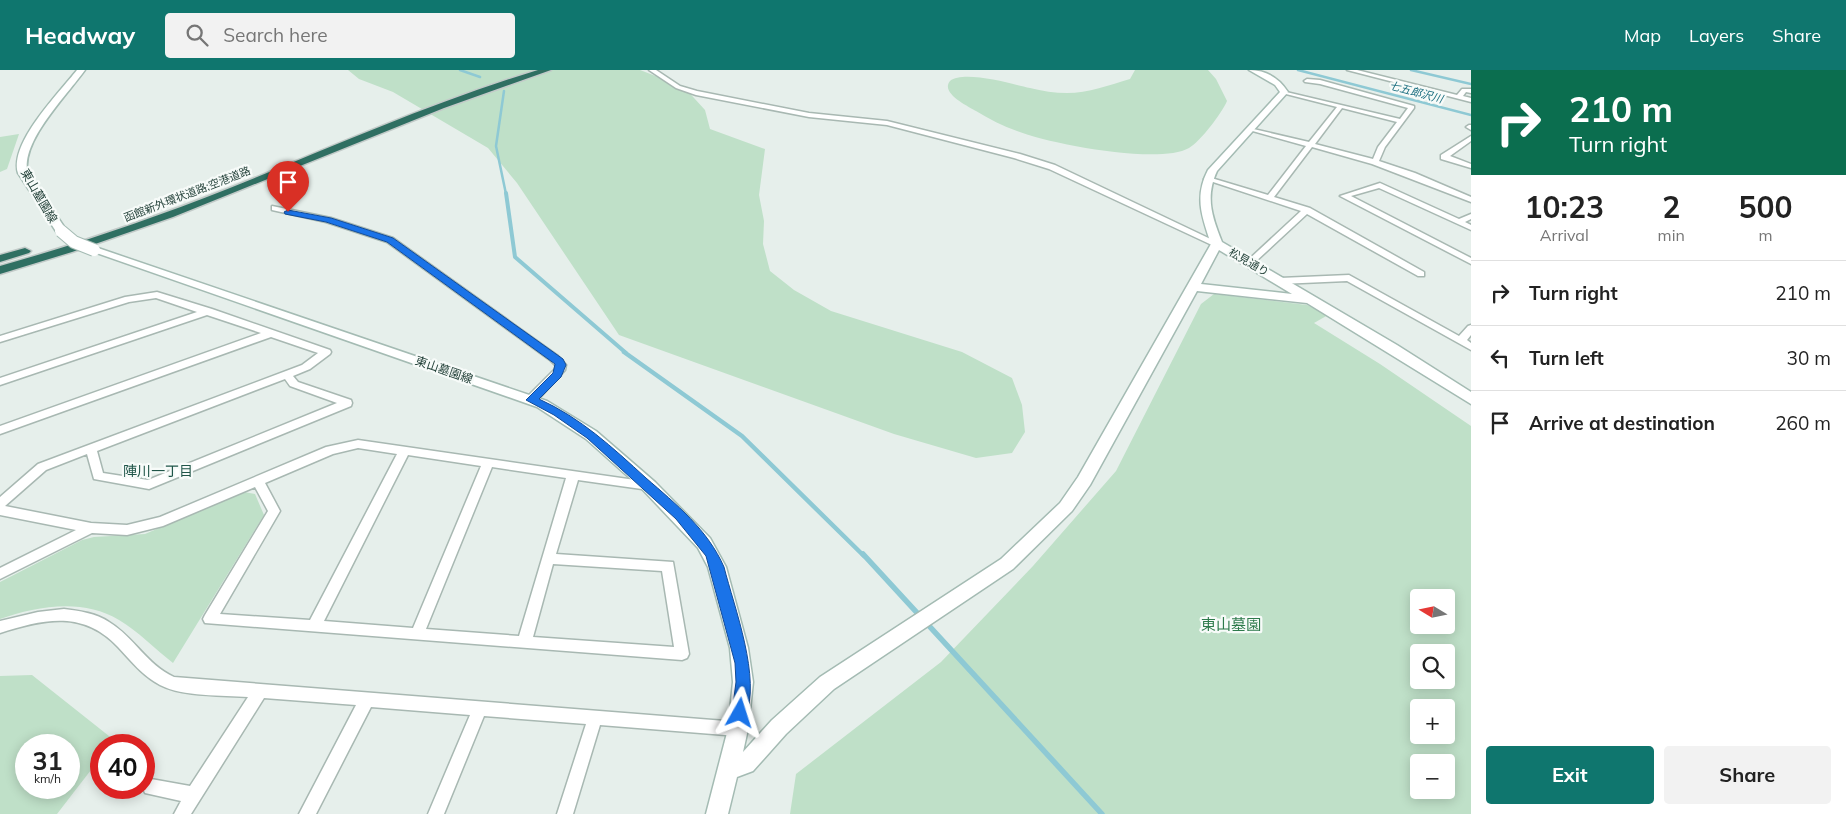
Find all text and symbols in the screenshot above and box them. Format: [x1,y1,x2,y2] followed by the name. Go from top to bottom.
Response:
[165,13,515,58] search box
[25,20,135,50] text: Headway
[183,21,211,49] icon: search
[223,23,328,47] text: Search here
[1624,24,1661,47] text: Map
[1689,24,1744,47] text: Layers
[1772,24,1821,47] text: Share
[1388,78,1445,106] water label: 七五郎沢川
[1569,87,1673,131] text: 210 m
[1486,90,1551,155] icon: right
[1569,130,1667,158] text: Turn right
[267,161,309,212] pin
[122,163,252,225] street label: 函館新外環状道路;空港道路
[18,166,61,225] street label: 東山墓園線
[274,168,302,196] icon: arrive
[1525,188,1604,226] text: 10:23
[1662,188,1680,226] text: 2
[1738,188,1792,226] text: 500
[1540,225,1589,245] text: Arrival
[1658,225,1685,245] text: min
[1758,225,1772,245] text: m
[1226,245,1272,279] street label: 松見通り
[1486,279,1514,307] icon: right
[1529,281,1618,305] text: Turn right
[1775,281,1831,305] text: 210 m
[1486,344,1514,372] icon: left
[1529,346,1604,370] text: Turn left
[1787,346,1831,370] text: 30 m
[413,353,475,386] street label: 東山墓園線
[1486,409,1514,437] icon: arrive
[1529,411,1715,435] text: Arrive at destination
[1775,411,1831,435] text: 260 m
[123,462,193,480] district label: 陣川一丁目
[1410,589,1455,634] north arrow
[1410,589,1455,799] map controls
[1201,615,1261,634] park label: 東山墓園
[1410,644,1455,689] button: search
[713,686,765,738] position arrow
[1410,699,1455,744] button: +
[90,734,155,799] speed limit sign: 40
[32,745,63,776] text: 31
[1486,746,1654,804] button: Exit
[1664,746,1831,804] button: Share
[1410,754,1455,799] button: −
[34,771,61,786] text: km/h

